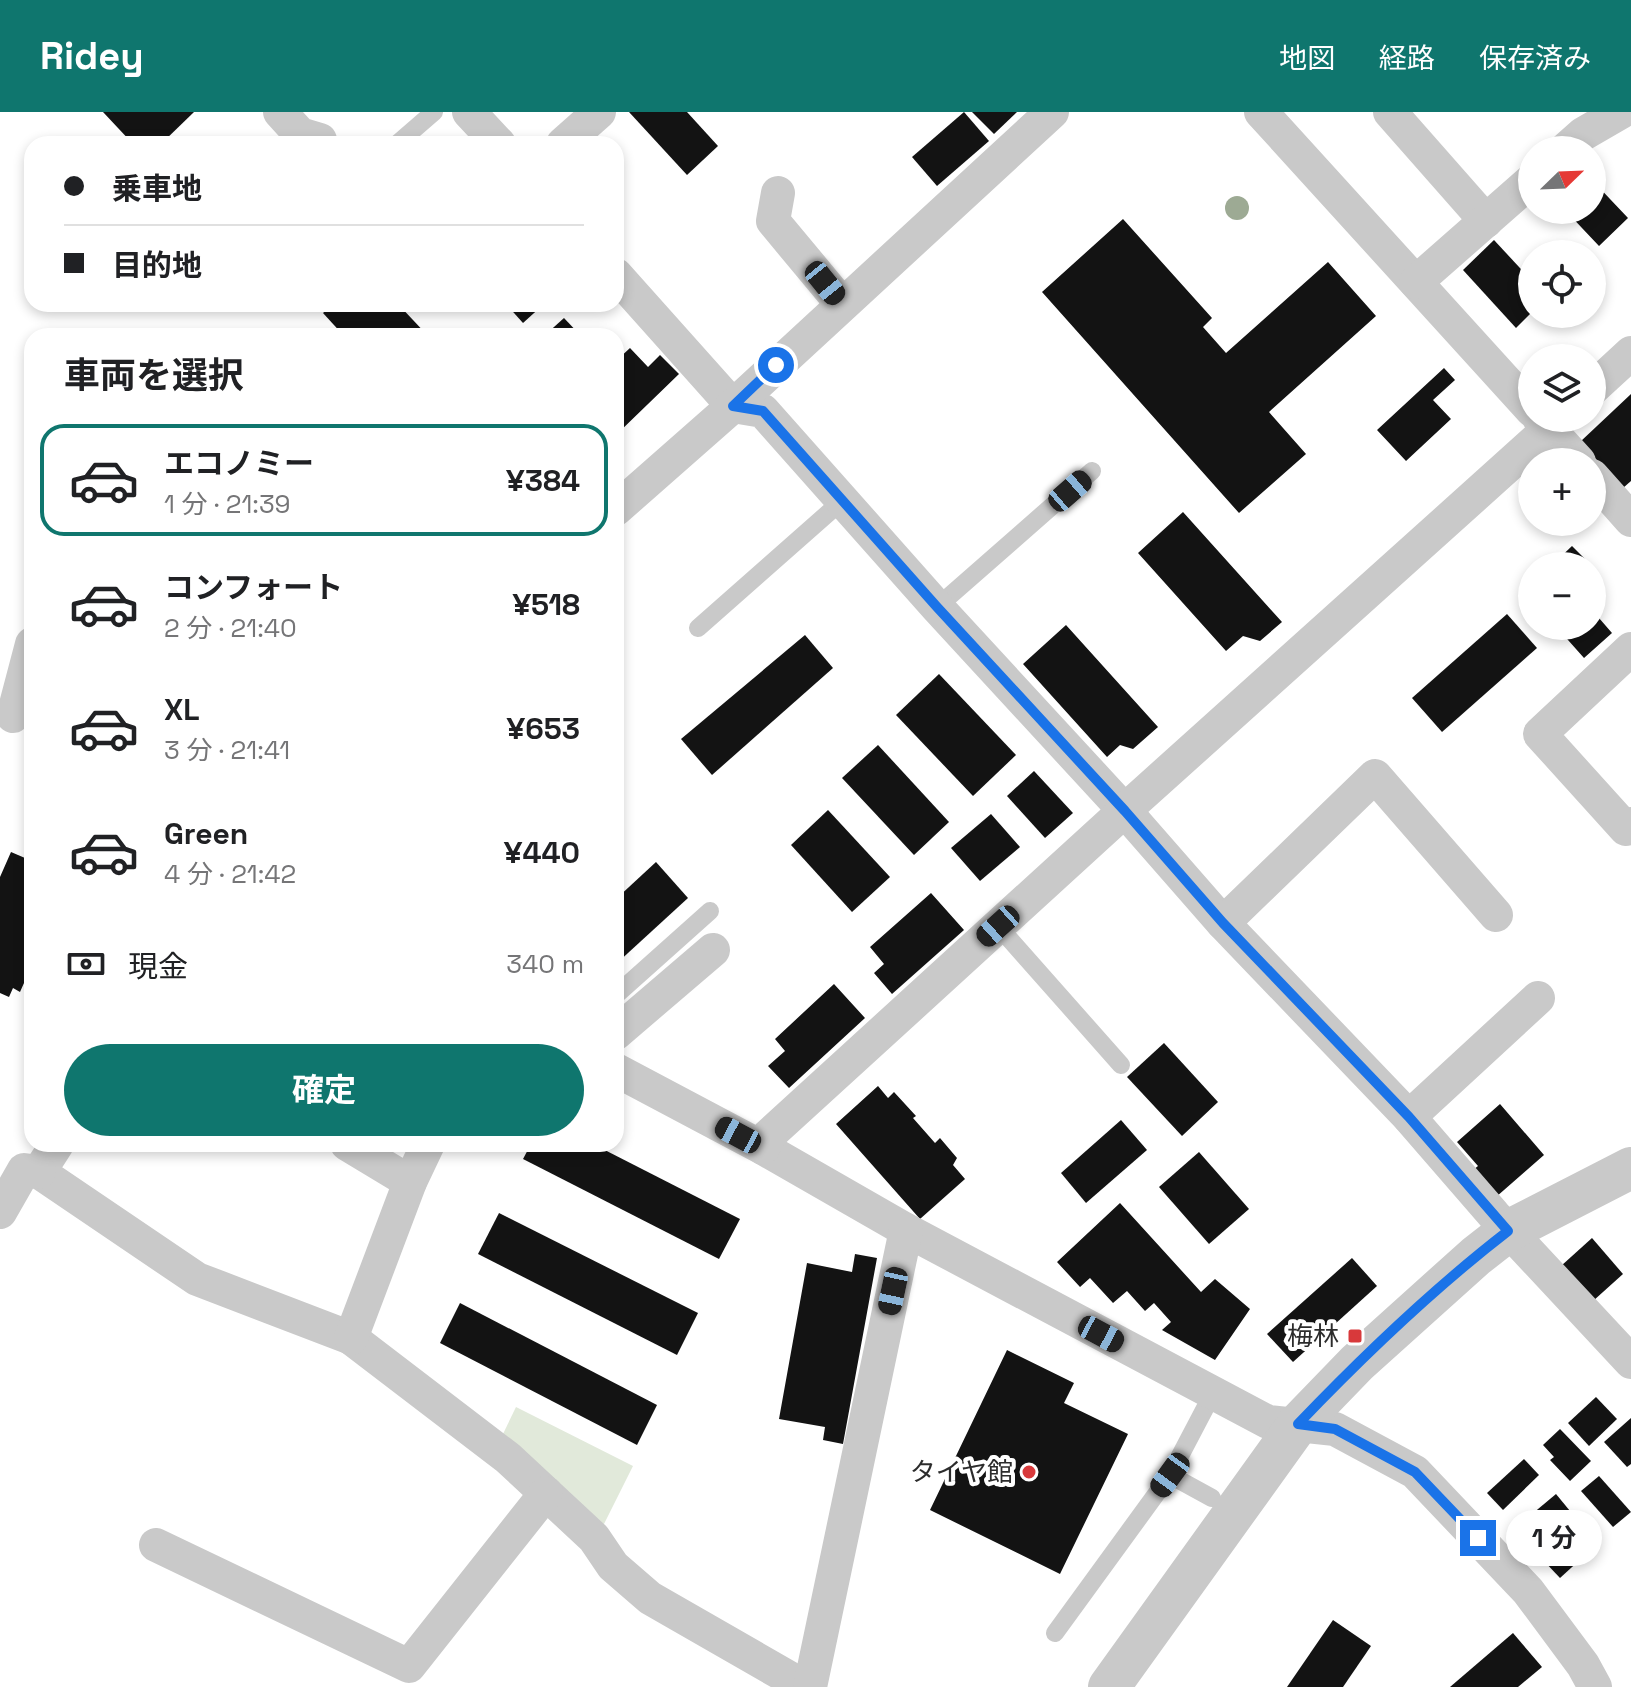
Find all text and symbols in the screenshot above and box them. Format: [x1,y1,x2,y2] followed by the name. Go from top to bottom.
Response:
[40,32,144,80] text: Ridey
[1279,40,1335,76] text: 地図
[1379,40,1435,76] text: 経路
[1479,40,1591,76] text: 保存済み
[1518,136,1606,224] north arrow
[1518,136,1606,640] map controls
[112,169,202,208] text: 乗車地
[1518,240,1606,328] button: locate
[112,246,202,285] text: 目的地
[801,257,849,309] car
[1518,344,1606,432] button: layers
[758,347,794,383] route start
[64,353,244,399] text: 車両を選択
[68,444,140,516] icon: car
[164,444,314,483] text: エコノミー
[1518,448,1606,536] button: +
[506,461,580,500] text: ¥384
[1044,466,1096,516] car
[164,487,291,521] text: 1 分 · 21:39
[1518,552,1606,640] button: −
[68,568,140,640] icon: car
[164,568,343,607] text: コンフォート
[512,585,580,624] text: ¥518
[164,611,297,645] text: 2 分 · 21:40
[164,690,200,729] text: XL
[68,692,140,764] icon: car
[507,709,580,748] text: ¥653
[164,733,290,767] text: 3 分 · 21:41
[164,814,248,853] text: Green
[68,816,140,888] icon: car
[504,833,580,872] text: ¥440
[164,857,296,891] text: 4 分 · 21:42
[972,901,1024,951] car
[64,942,108,986] icon: cash
[128,947,188,986] text: 現金
[506,947,584,981] text: 340 m
[64,1044,584,1136] button: 確定
[711,1113,765,1157] car
[876,1265,910,1317] car
[1074,1312,1128,1356] car
[1287,1319,1339,1353] place label: 梅林
[1346,1327,1364,1345] marker: 梅林
[1146,1449,1194,1501] car
[910,1455,1013,1489] place label: タイヤ館
[1020,1463,1038,1481] marker: タイヤ館
[1506,1510,1602,1566] callout: 1 分
[1460,1520,1496,1556] route end
[1532,1521,1576,1555] text: 1 分

